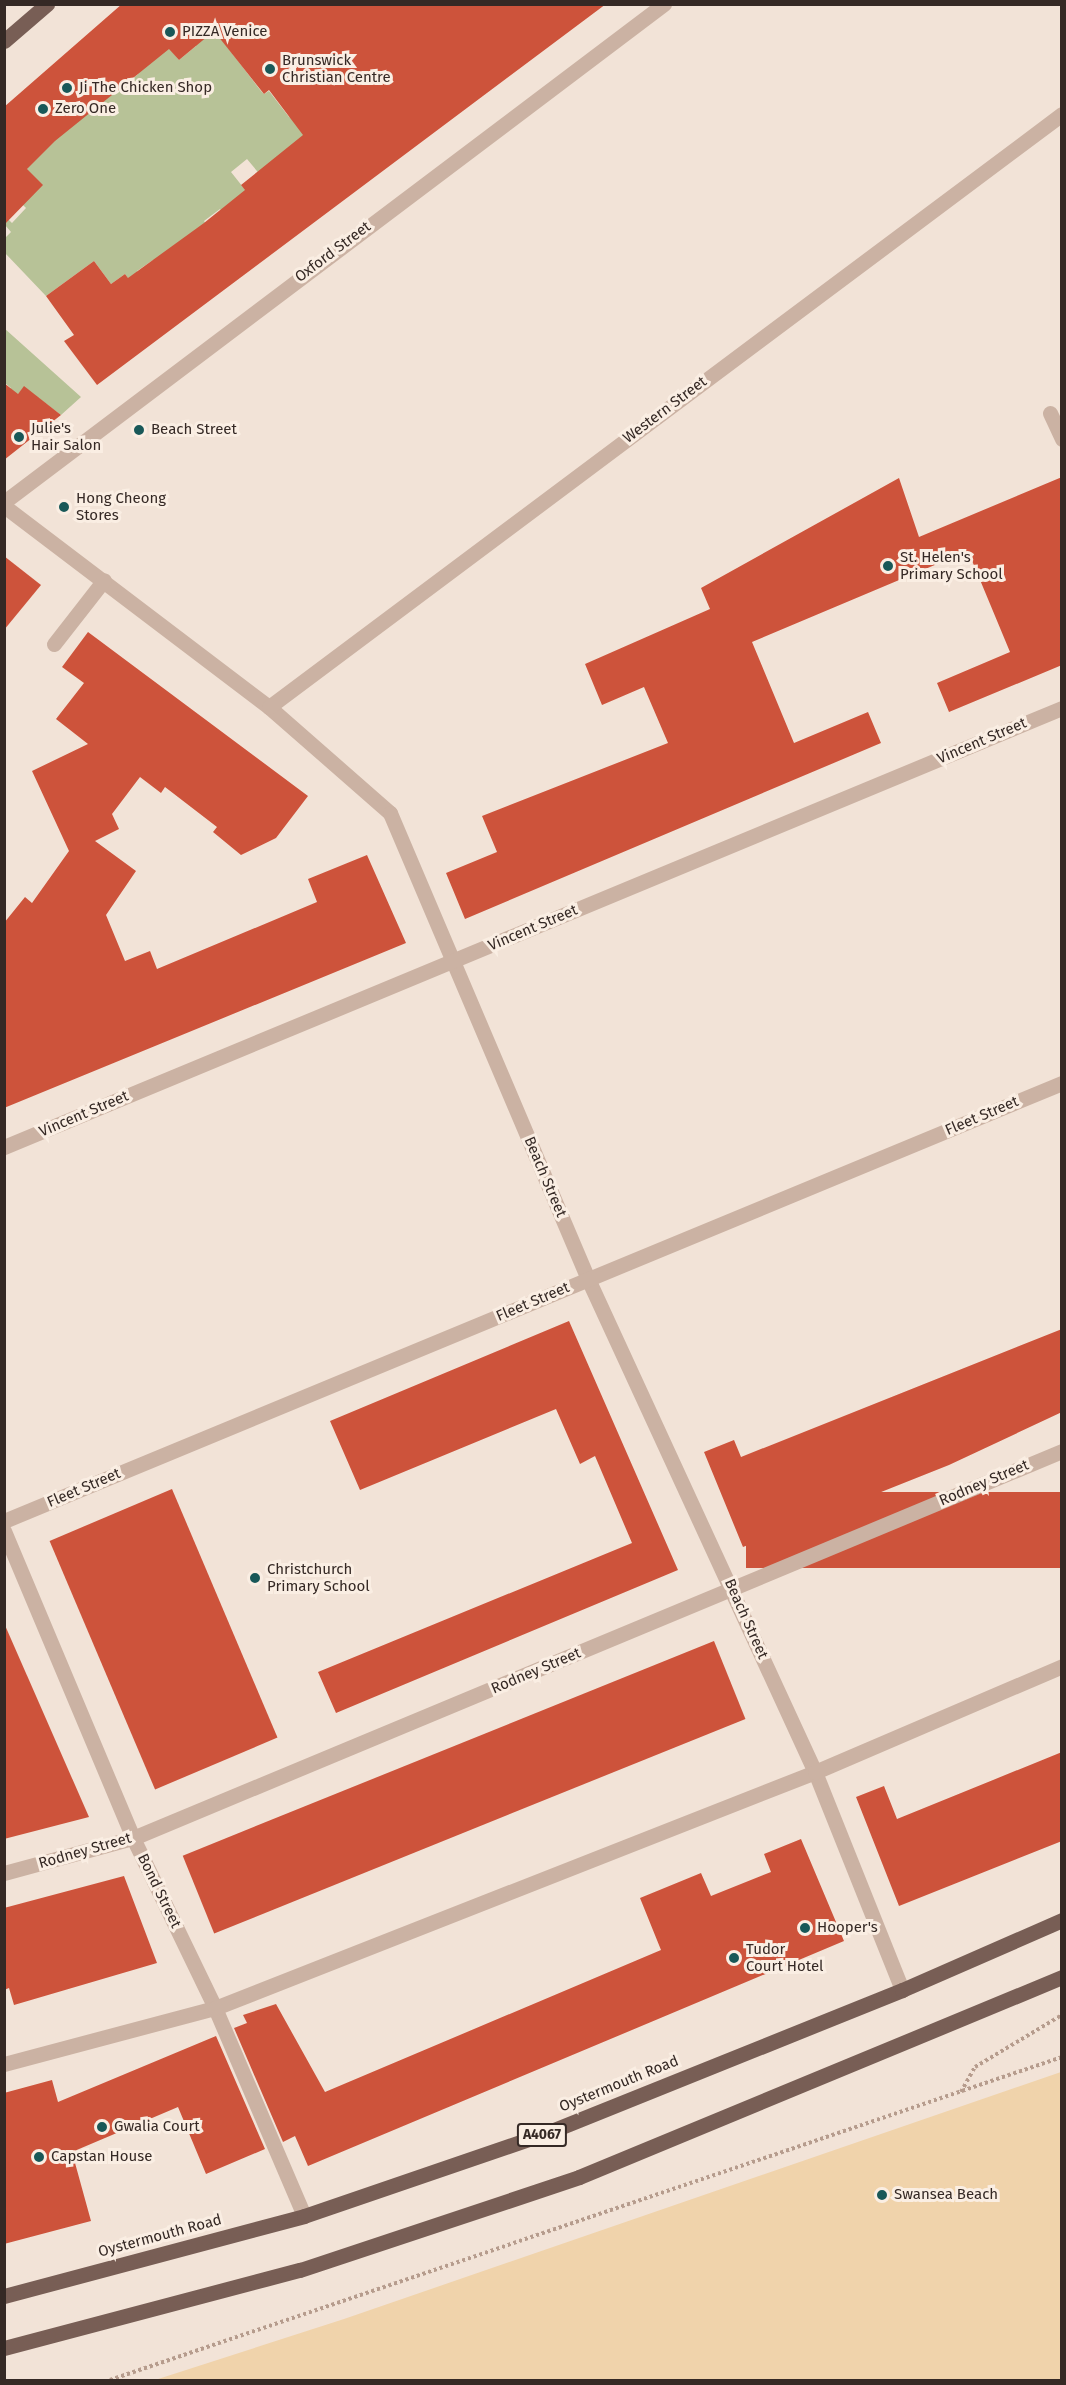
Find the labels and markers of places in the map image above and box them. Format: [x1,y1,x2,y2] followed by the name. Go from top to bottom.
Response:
[182,23,267,41] place label: PIZZA Venice
[163,25,177,39] marker: PIZZA Venice
[282,51,391,86] place label: Brunswick Christian Centre
[263,62,277,76] marker: Brunswick Christian Centre
[79,79,212,97] place label: Ji The Chicken Shop
[60,81,74,95] marker: Ji The Chicken Shop
[55,100,116,118] place label: Zero One
[36,102,50,116] marker: Zero One
[31,419,101,454] place label: Julie's Hair Salon
[151,421,237,439] place label: Beach Street
[132,423,146,437] marker: Beach Street
[12,430,26,444] marker: Julie's Hair Salon
[76,489,166,524] place label: Hong Cheong Stores
[57,500,71,514] marker: Hong Cheong Stores
[900,548,1003,583] place label: St. Helen's Primary School
[881,559,895,573] marker: St. Helen's Primary School
[267,1560,370,1595] place label: Christchurch Primary School
[248,1571,262,1585] marker: Christchurch Primary School
[817,1919,878,1937] place label: Hooper's
[798,1921,812,1935] marker: Hooper's
[746,1940,823,1975] place label: Tudor Court Hotel
[727,1951,741,1965] marker: Tudor Court Hotel
[114,2118,200,2136] place label: Gwalia Court
[95,2120,109,2134] marker: Gwalia Court
[51,2148,152,2166] place label: Capstan House
[32,2150,46,2164] marker: Capstan House
[894,2186,998,2204] place label: Swansea Beach
[875,2188,889,2202] marker: Swansea Beach

